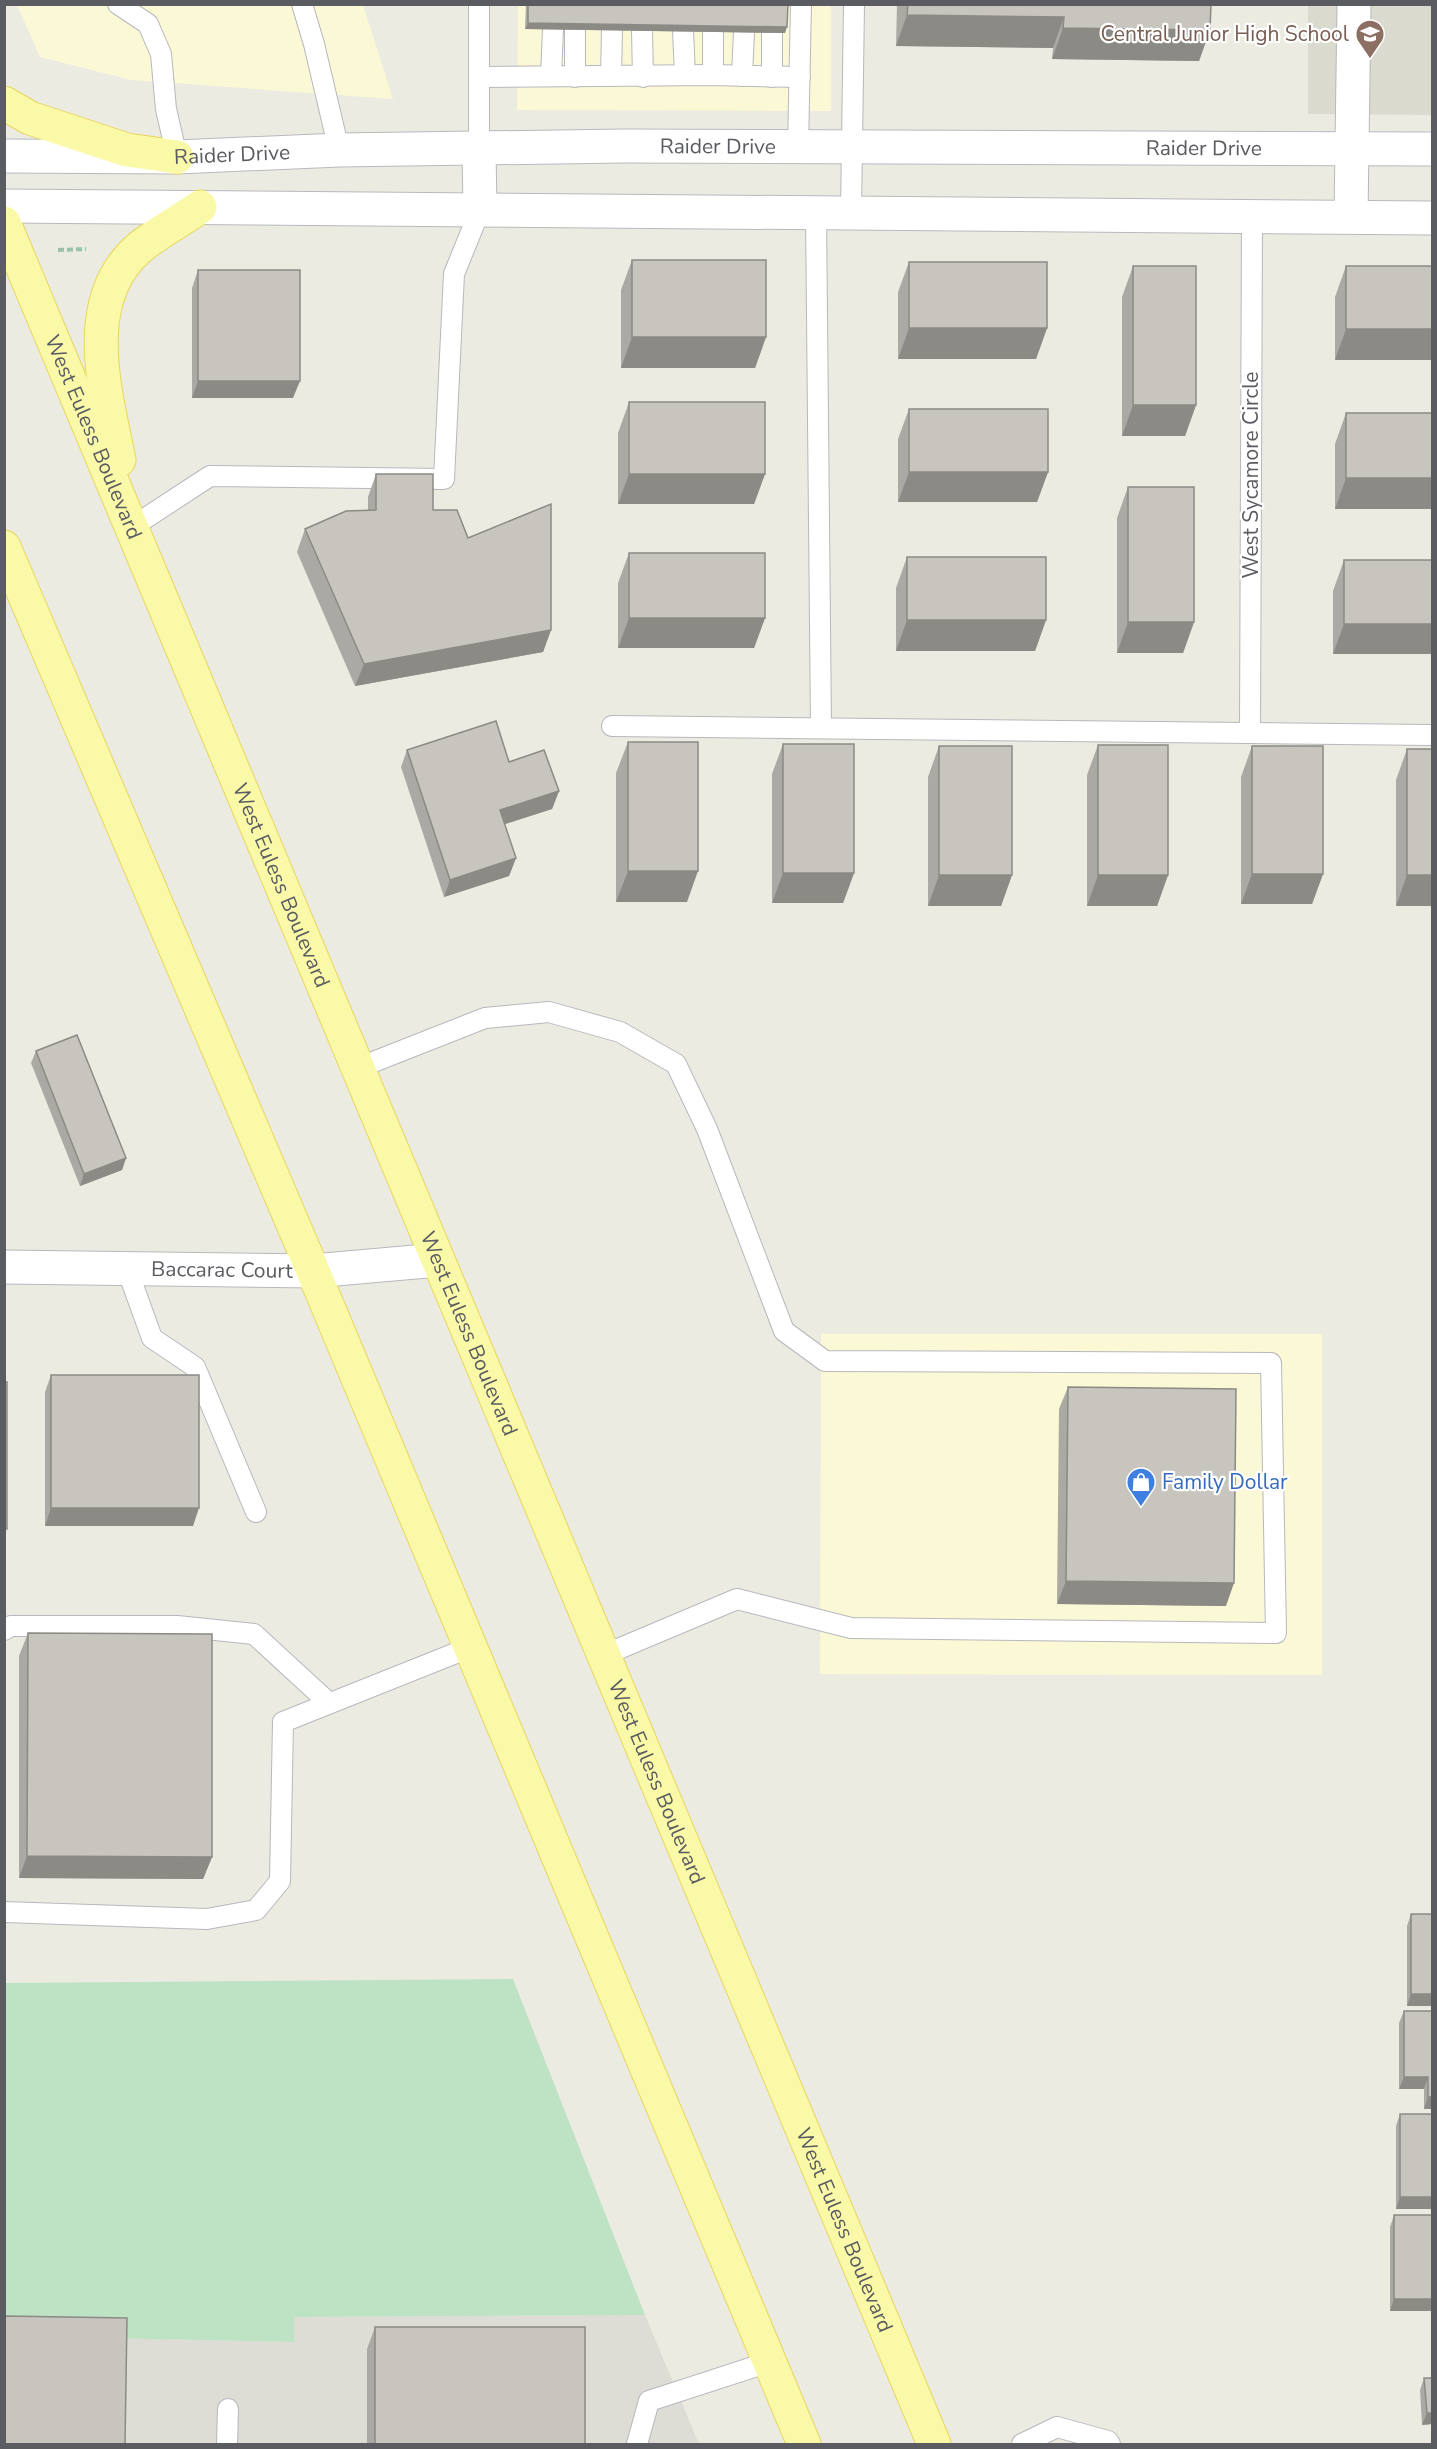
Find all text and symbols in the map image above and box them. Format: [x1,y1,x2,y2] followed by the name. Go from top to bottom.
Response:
[1354,18,1386,60] school or university icon: Central Junior High School
[1100,20,1350,48] place label: Central Junior High School
[660,132,776,161] street label: Raider Drive
[1146,134,1262,162] street label: Raider Drive
[173,138,291,171] street label: Raider Drive
[38,331,149,543] street label: West Euless Boulevard
[1237,372,1265,579] street label: West Sycamore Circle
[226,779,337,992] street label: West Euless Boulevard
[414,1227,524,1440] street label: West Euless Boulevard
[151,1255,294,1285] street label: Baccarac Court
[1125,1466,1157,1508] shop icon: Family Dollar
[1162,1468,1288,1496] place label: Family Dollar
[602,1675,712,1888] street label: West Euless Boulevard
[789,2124,900,2337] street label: West Euless Boulevard

